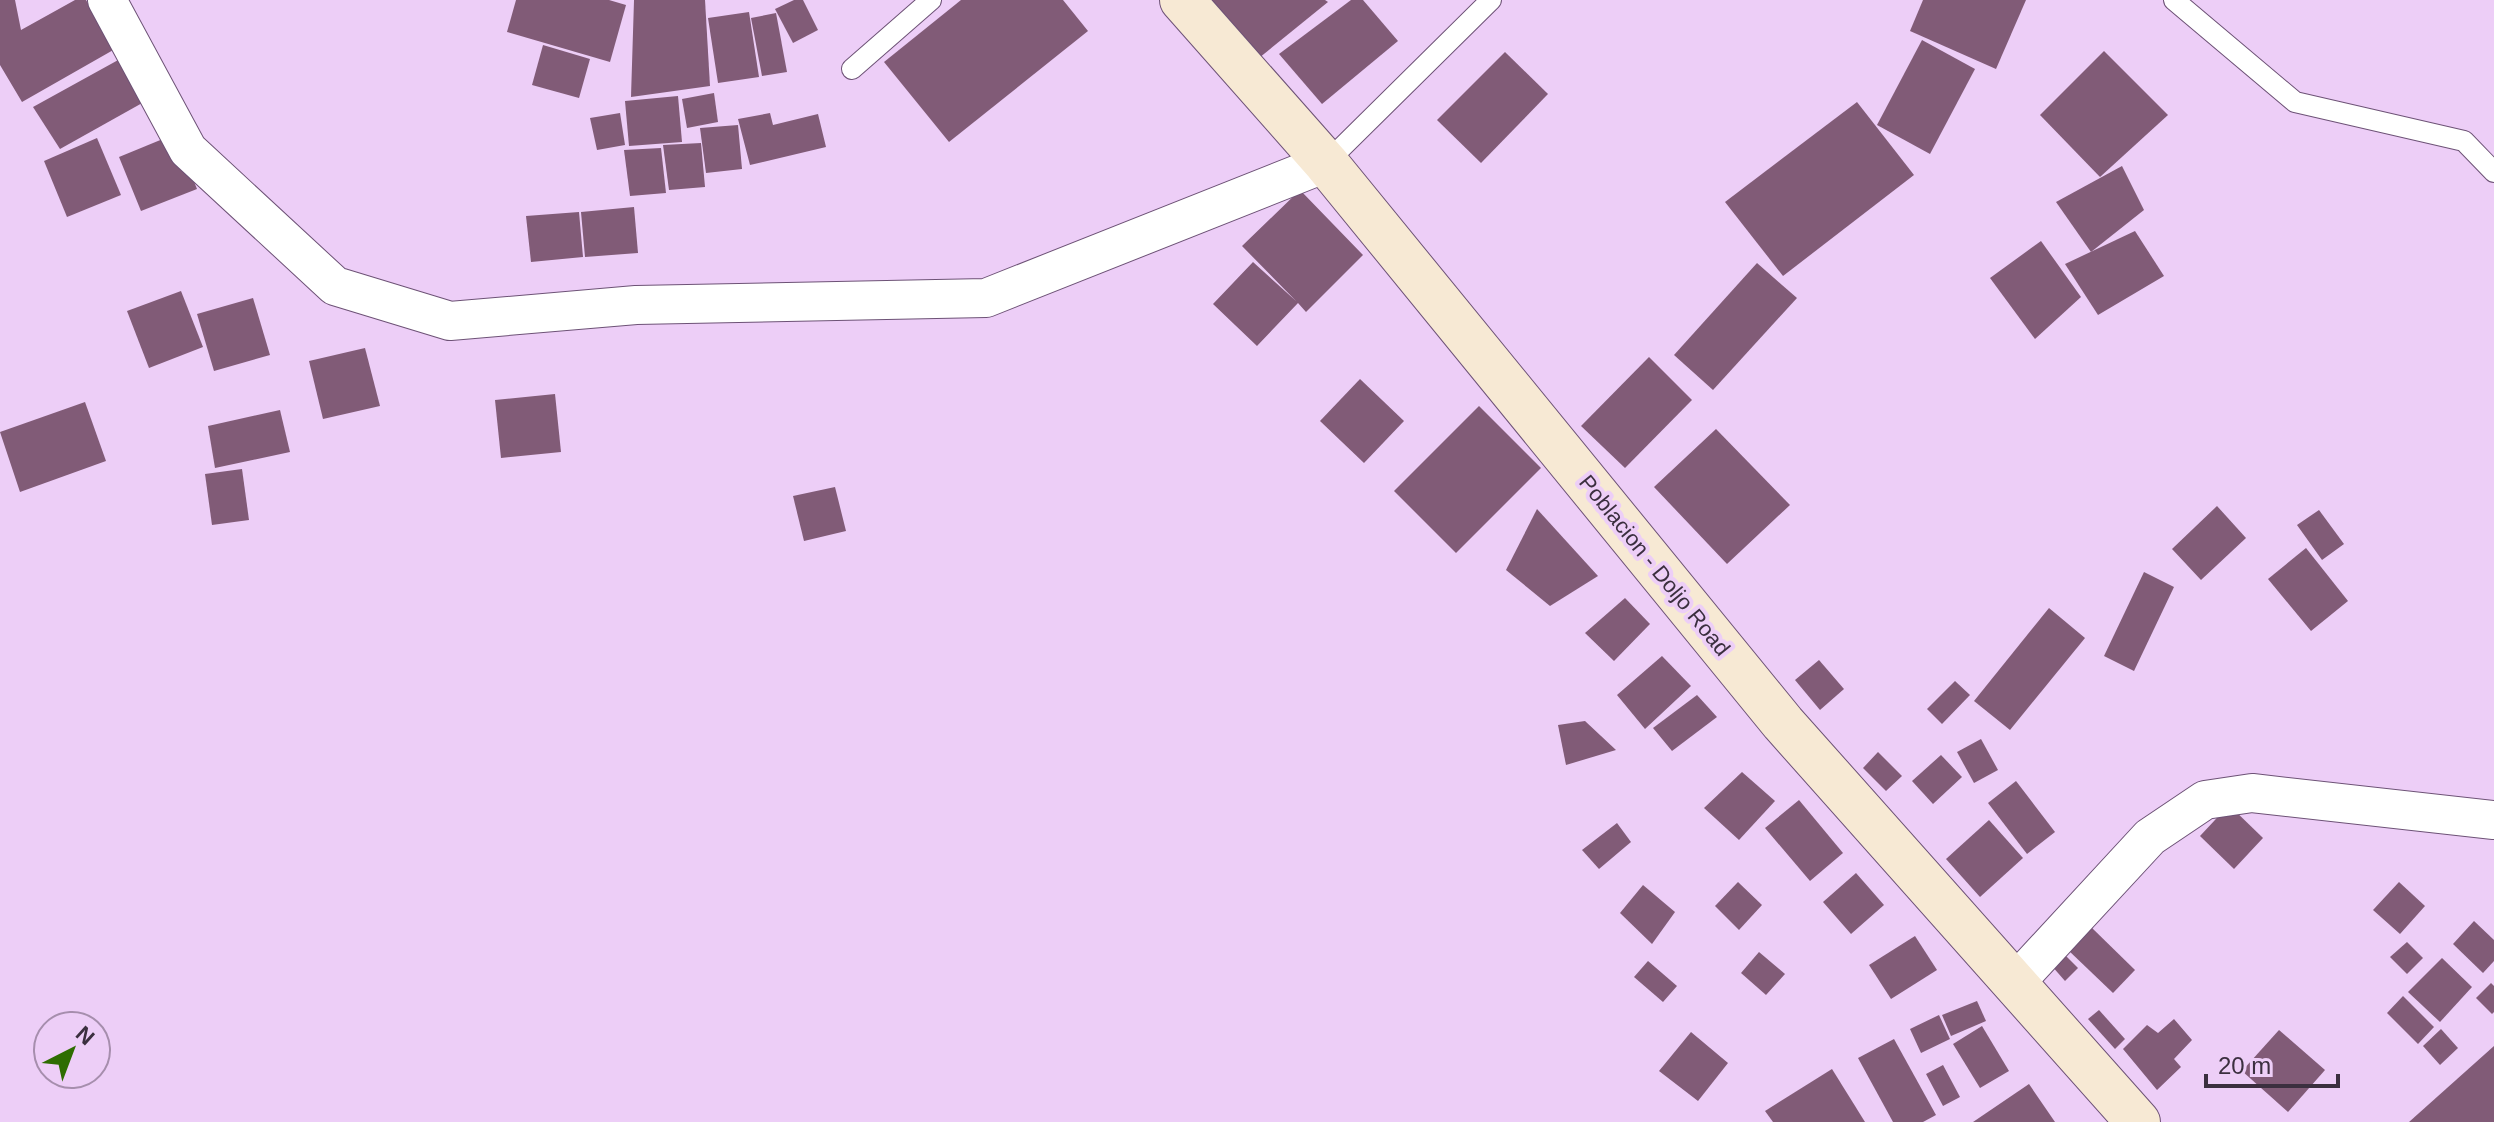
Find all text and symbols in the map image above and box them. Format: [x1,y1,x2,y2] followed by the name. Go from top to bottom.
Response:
[1574,470,1735,661] street label: Poblacion - Doljo Road
[32,1010,112,1090] north arrow
[71,1021,99,1050] text: N
[2206,1038,2338,1088] scale bar
[2218,1052,2271,1079] text: 20 m

